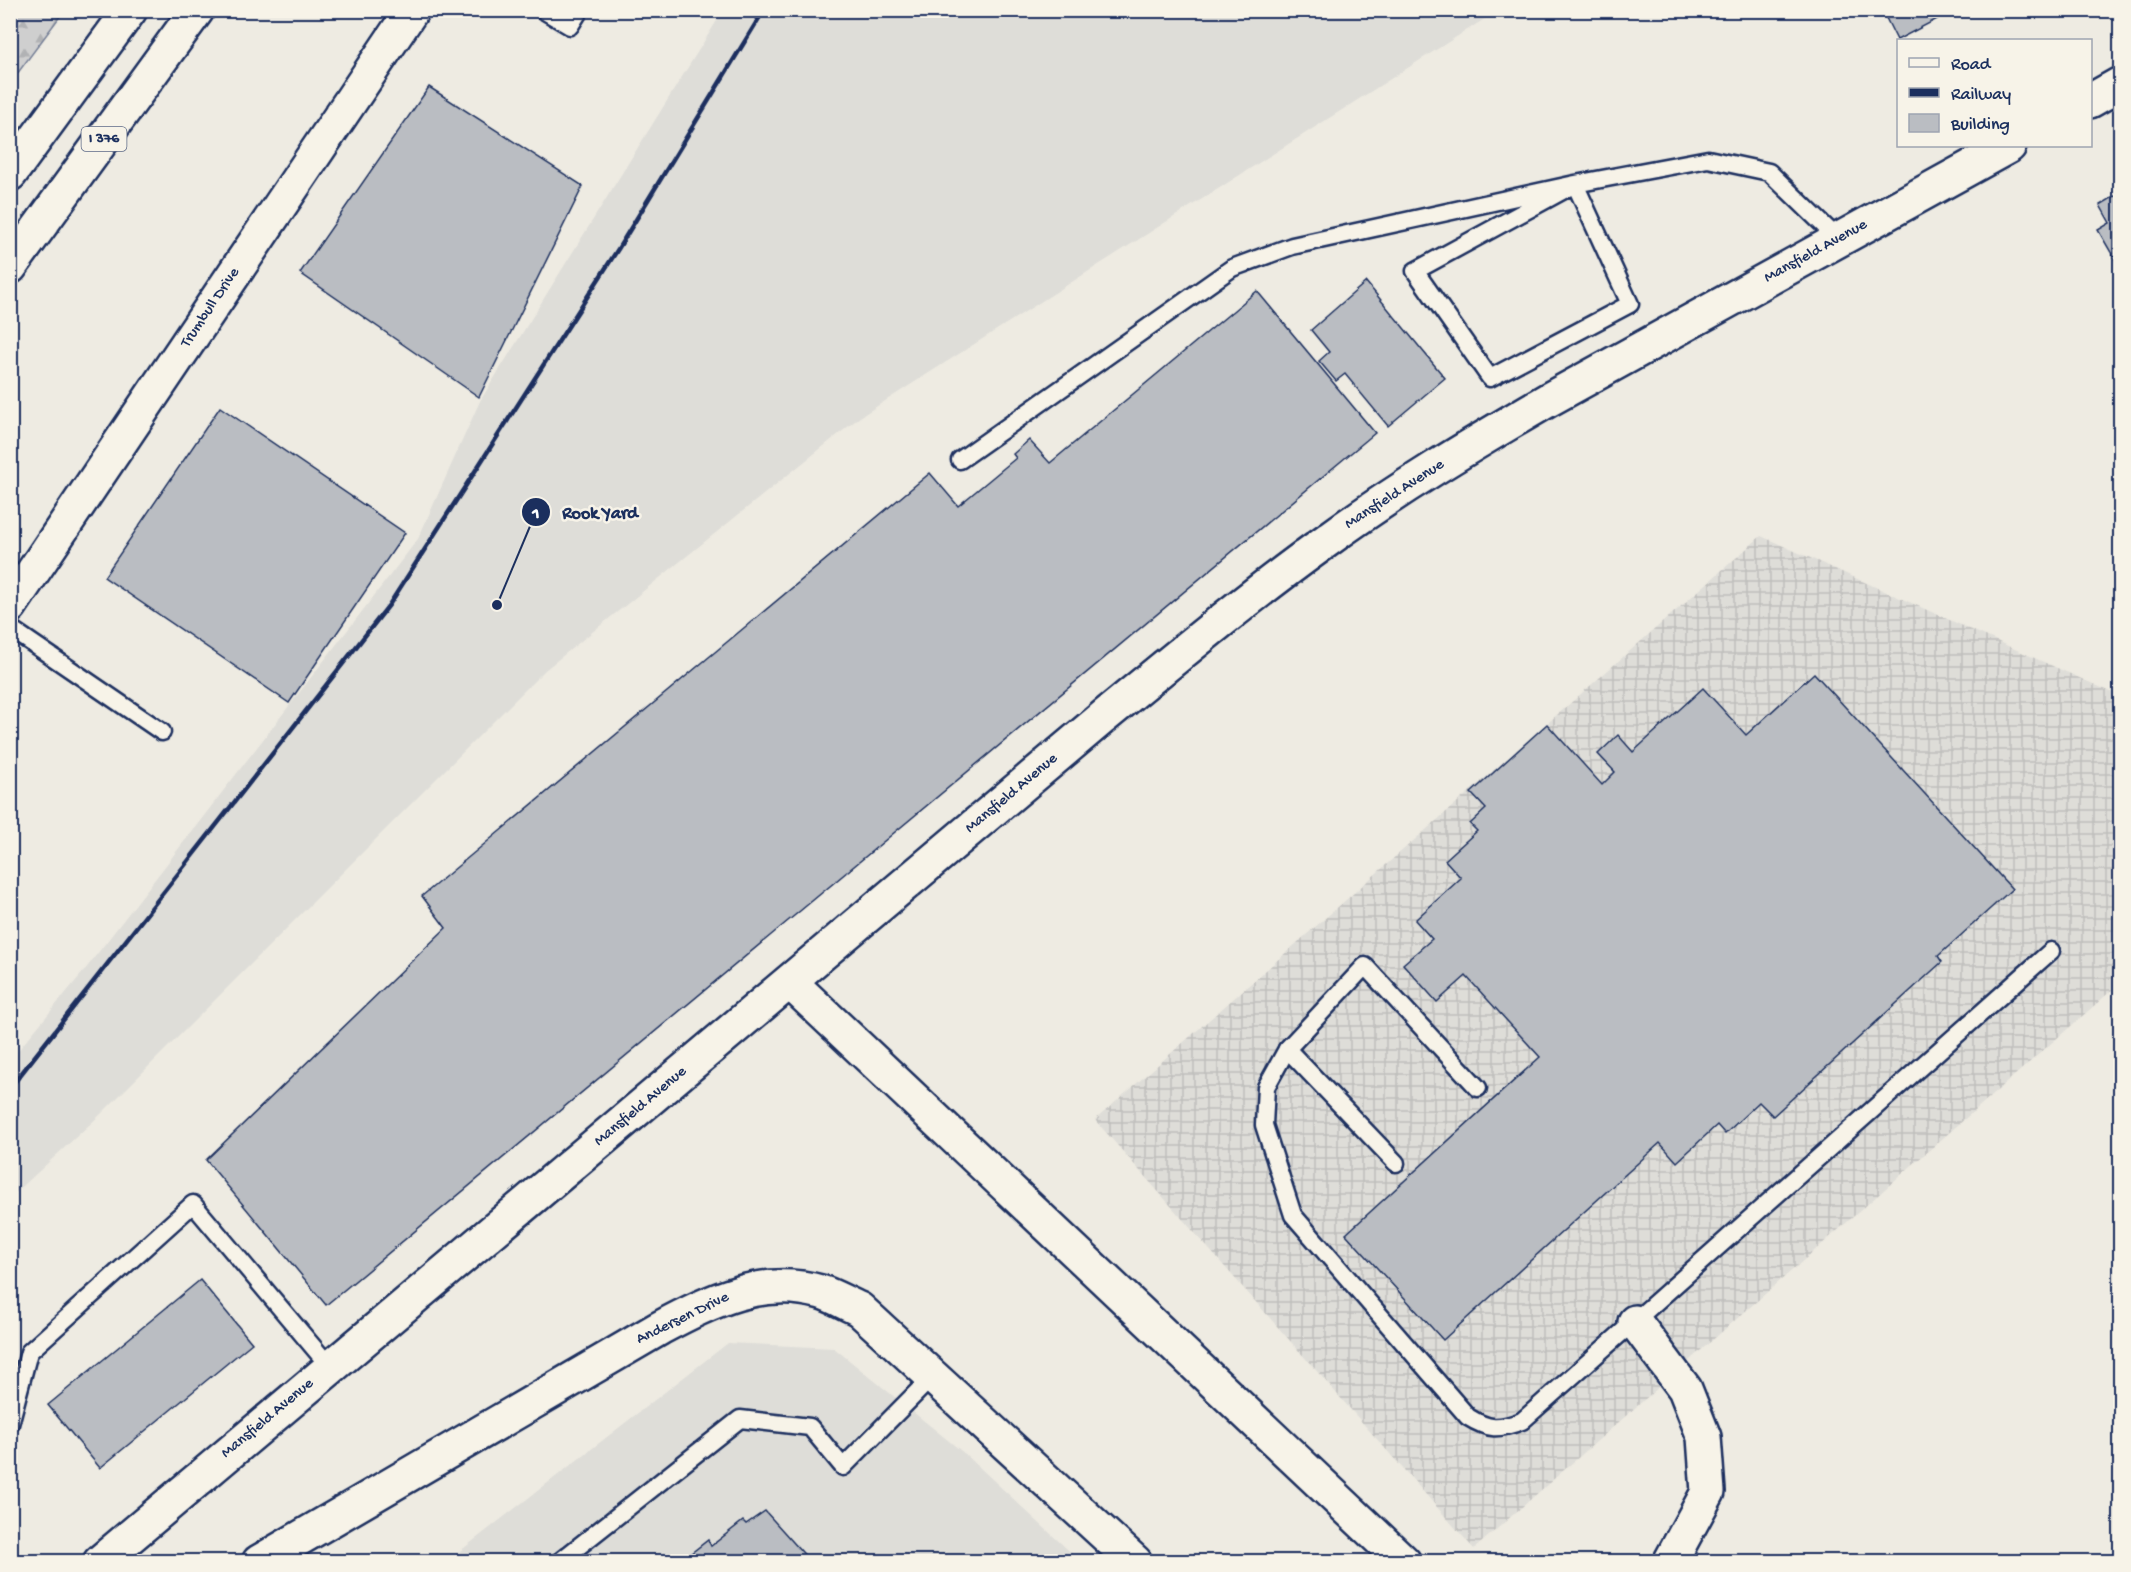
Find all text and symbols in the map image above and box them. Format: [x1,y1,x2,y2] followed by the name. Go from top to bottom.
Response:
[1897,39,2092,147] legend
[1951,55,1992,76] text: Road
[1951,85,2011,106] text: Railway
[1950,115,2010,136] text: Building
[82,127,126,151] road number: I 376
[1761,215,1872,288] street label: Mansfield Avenue
[177,264,245,352] street label: Trumbull Drive
[1342,455,1449,534] street label: Mansfield Avenue
[521,494,650,530] callout: Rook Yard
[531,504,540,525] text: 1
[561,504,640,525] text: Rook Yard
[962,749,1063,838] street label: Mansfield Avenue
[591,1062,692,1151] street label: Mansfield Avenue
[634,1288,733,1350] street label: Andersen Drive
[218,1374,319,1463] street label: Mansfield Avenue

